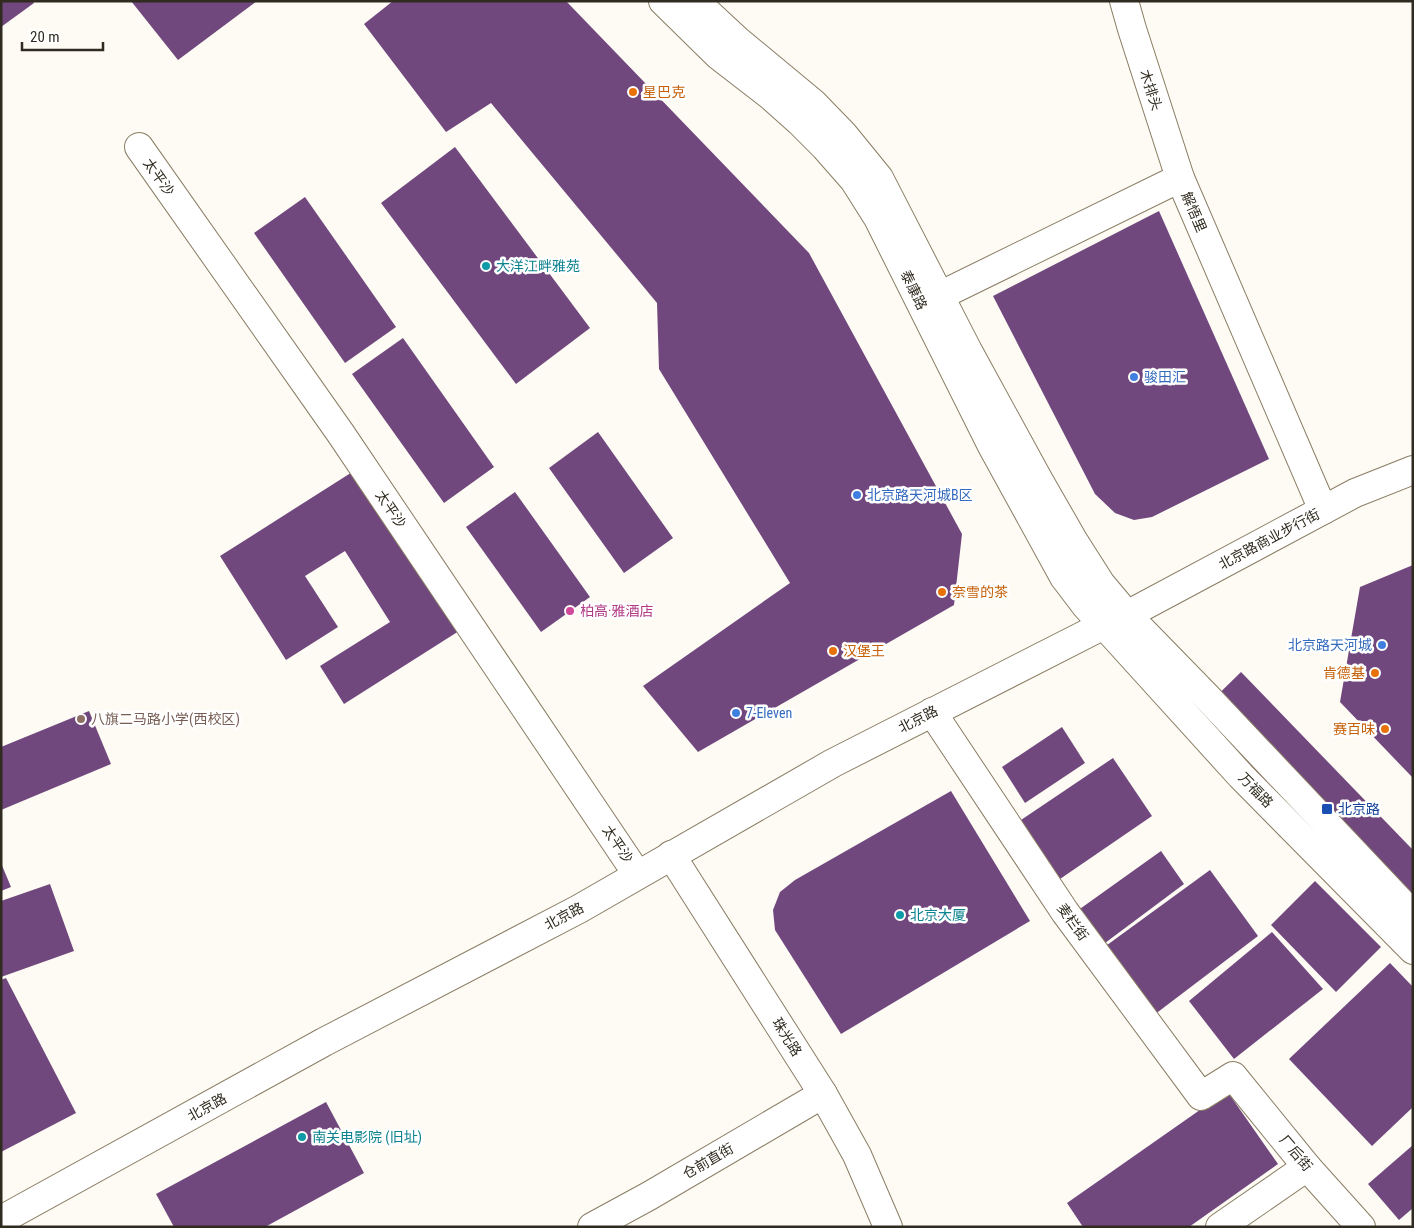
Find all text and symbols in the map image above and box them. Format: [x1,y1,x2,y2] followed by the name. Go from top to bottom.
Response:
[22,20,104,52] scale bar
[30,28,60,46] text: 20 m
[1137,68,1165,112] street label: 木排头
[643,84,685,100] place label: 星巴克
[627,86,639,98] marker: 星巴克
[140,155,178,199] street label: 太平沙
[1178,190,1210,234] street label: 解悟里
[496,258,580,274] place label: 大洋江畔雅苑
[480,260,492,272] marker: 大洋江畔雅苑
[898,268,930,312] street label: 泰康路
[1144,369,1186,385] place label: 骏田汇
[1128,371,1140,383] marker: 骏田汇
[373,487,409,531] street label: 太平沙
[867,487,973,503] place label: 北京路天河城B区
[851,489,863,501] marker: 北京路天河城B区
[1216,506,1322,572] street label: 北京路商业步行街
[952,584,1008,600] place label: 奈雪的茶
[936,586,948,598] marker: 奈雪的茶
[580,603,653,619] place label: 柏高·雅酒店
[564,605,576,617] marker: 柏高·雅酒店
[1288,637,1372,653] place label: 北京路天河城
[1376,639,1388,651] marker: 北京路天河城
[843,643,885,659] place label: 汉堡王
[827,645,839,657] marker: 汉堡王
[1323,665,1365,681] place label: 肯德基
[1369,667,1381,679] marker: 肯德基
[896,702,940,736] street label: 北京路
[746,705,792,721] place label: 7-Eleven
[730,707,742,719] marker: 7-Eleven
[91,711,240,728] place label: 八旗二马路小学(西校区)
[75,713,87,725] marker: 八旗二马路小学(西校区)
[1333,721,1375,737] place label: 赛百味
[1379,723,1391,735] marker: 赛百味
[1236,769,1276,811] street label: 万福路
[1338,801,1380,817] place label: 北京路
[1320,802,1334,816] marker: 北京路
[600,822,636,866] street label: 太平沙
[542,899,586,933] street label: 北京路
[1054,900,1092,944] street label: 麦栏街
[910,907,966,923] place label: 北京大厦
[894,909,906,921] marker: 北京大厦
[769,1015,805,1059] street label: 珠光路
[185,1090,229,1124] street label: 北京路
[312,1129,422,1146] place label: 南关电影院 (旧址)
[296,1131,308,1143] marker: 南关电影院 (旧址)
[1276,1132,1316,1174] street label: 厂后街
[680,1140,736,1182] street label: 仓前直街

